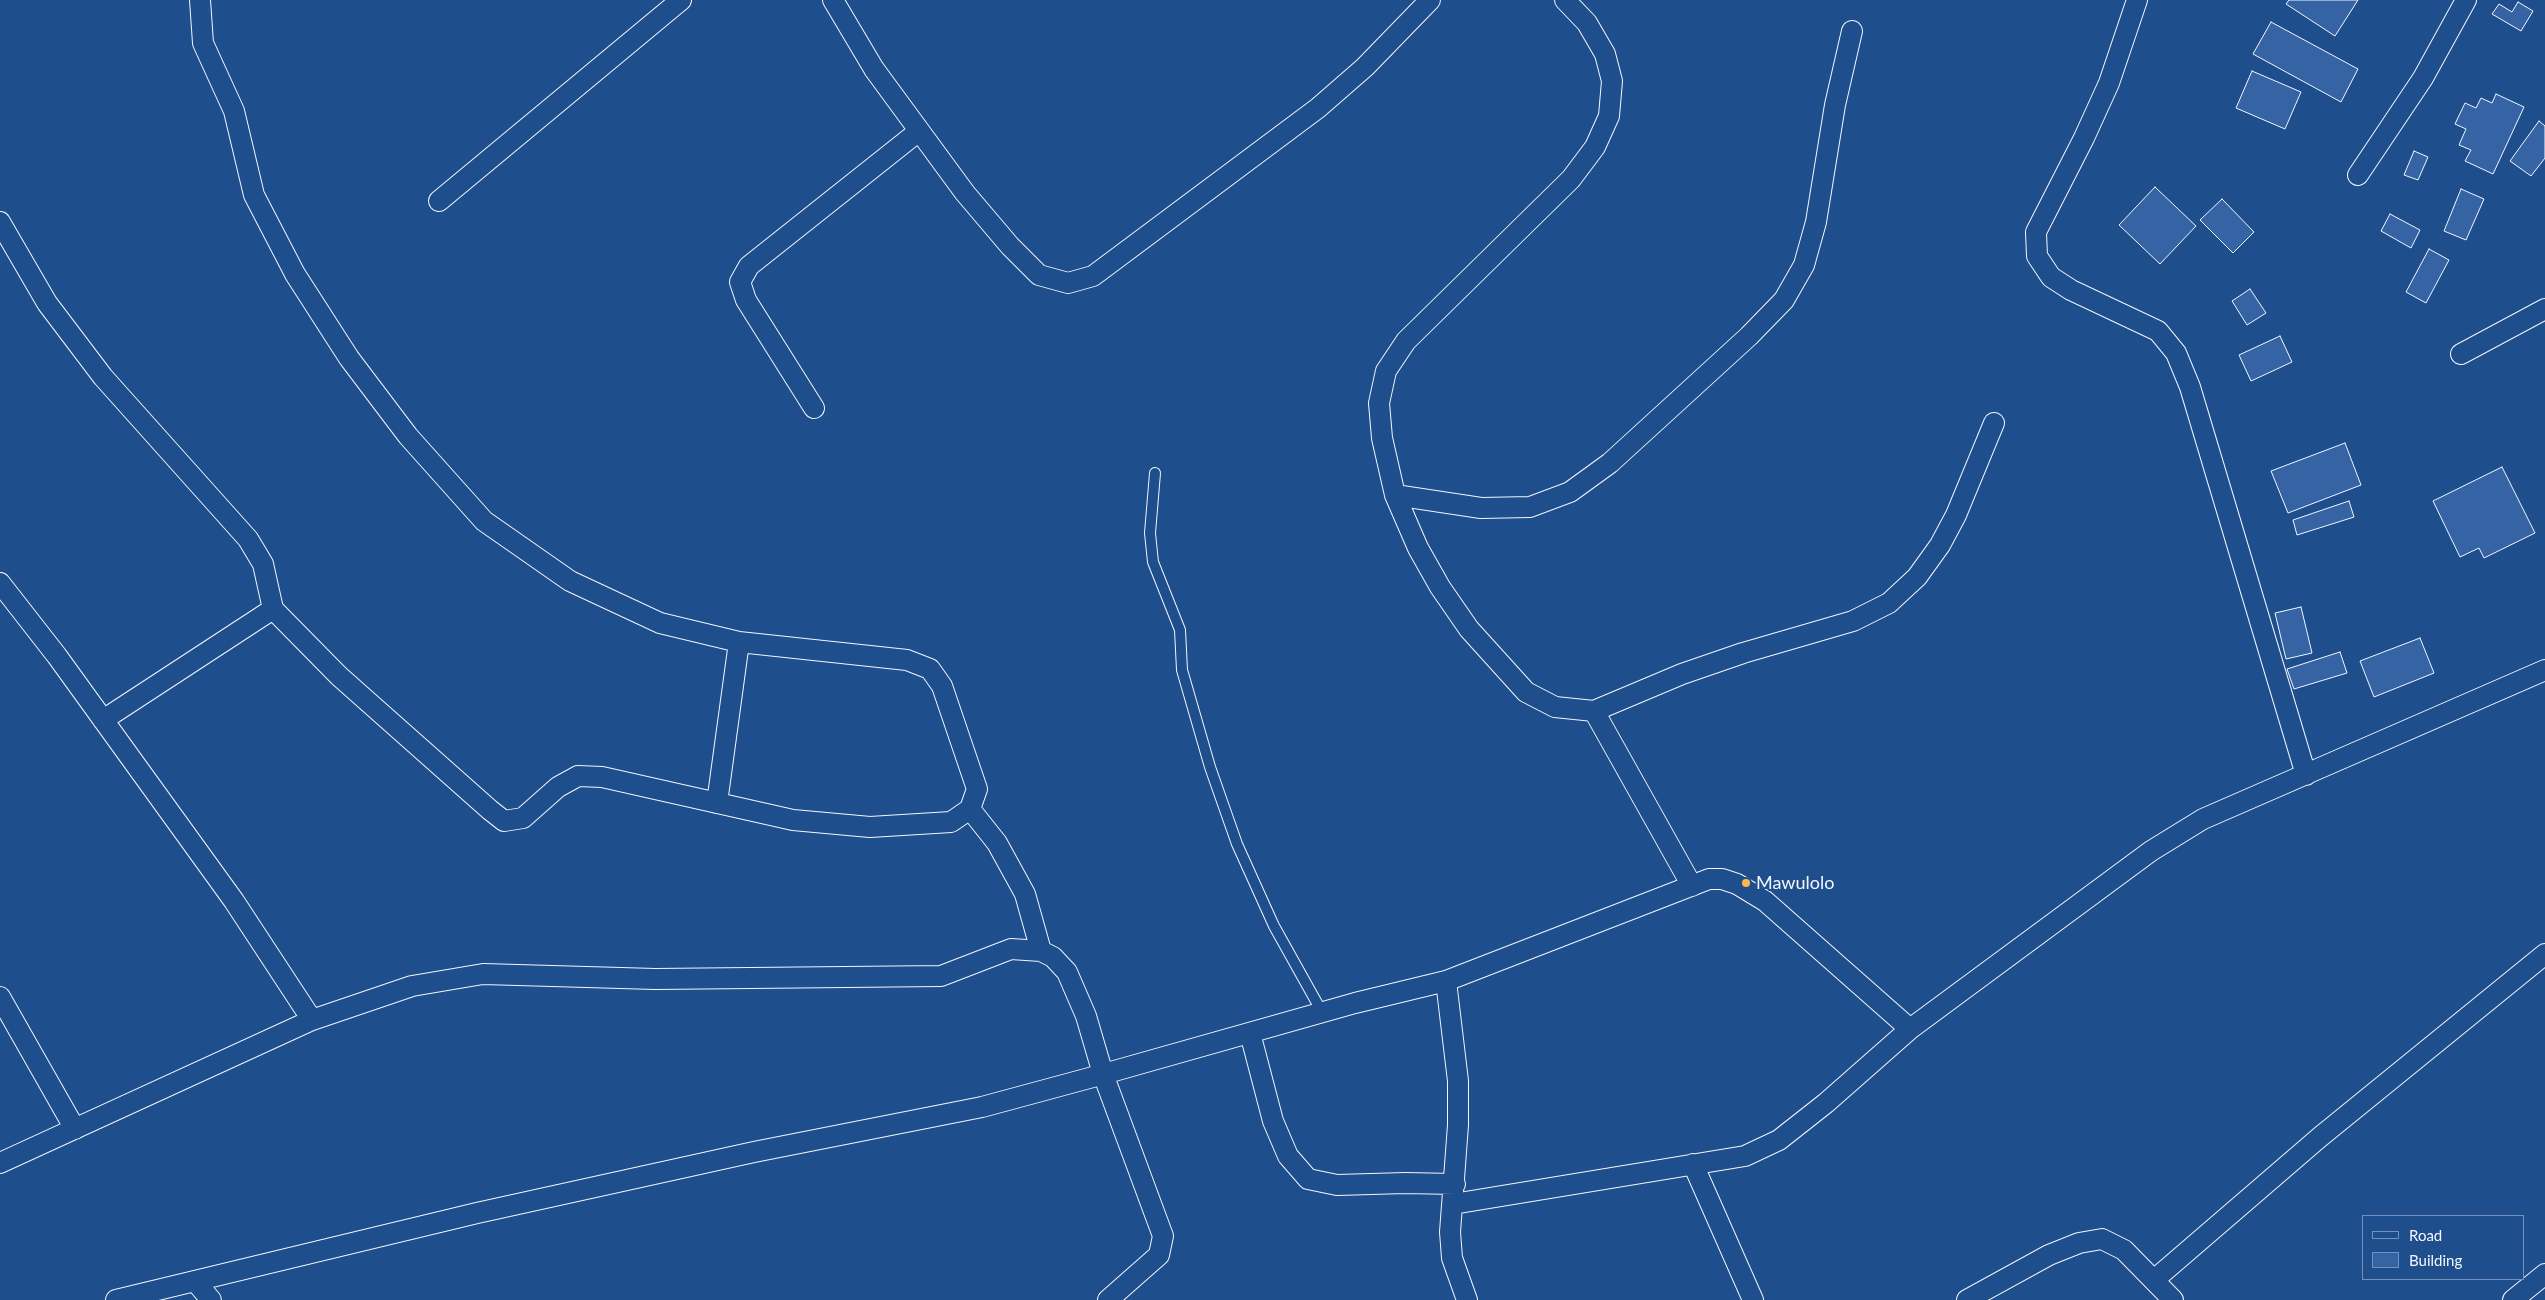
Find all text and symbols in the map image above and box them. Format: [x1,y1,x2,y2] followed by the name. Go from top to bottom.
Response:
[1756,872,1834,894] place label: Mawulolo
[1740,877,1752,889] marker: Mawulolo
[2362,1215,2525,1280] legend
[2409,1226,2442,1244] text: Road
[2409,1251,2462,1269] text: Building

